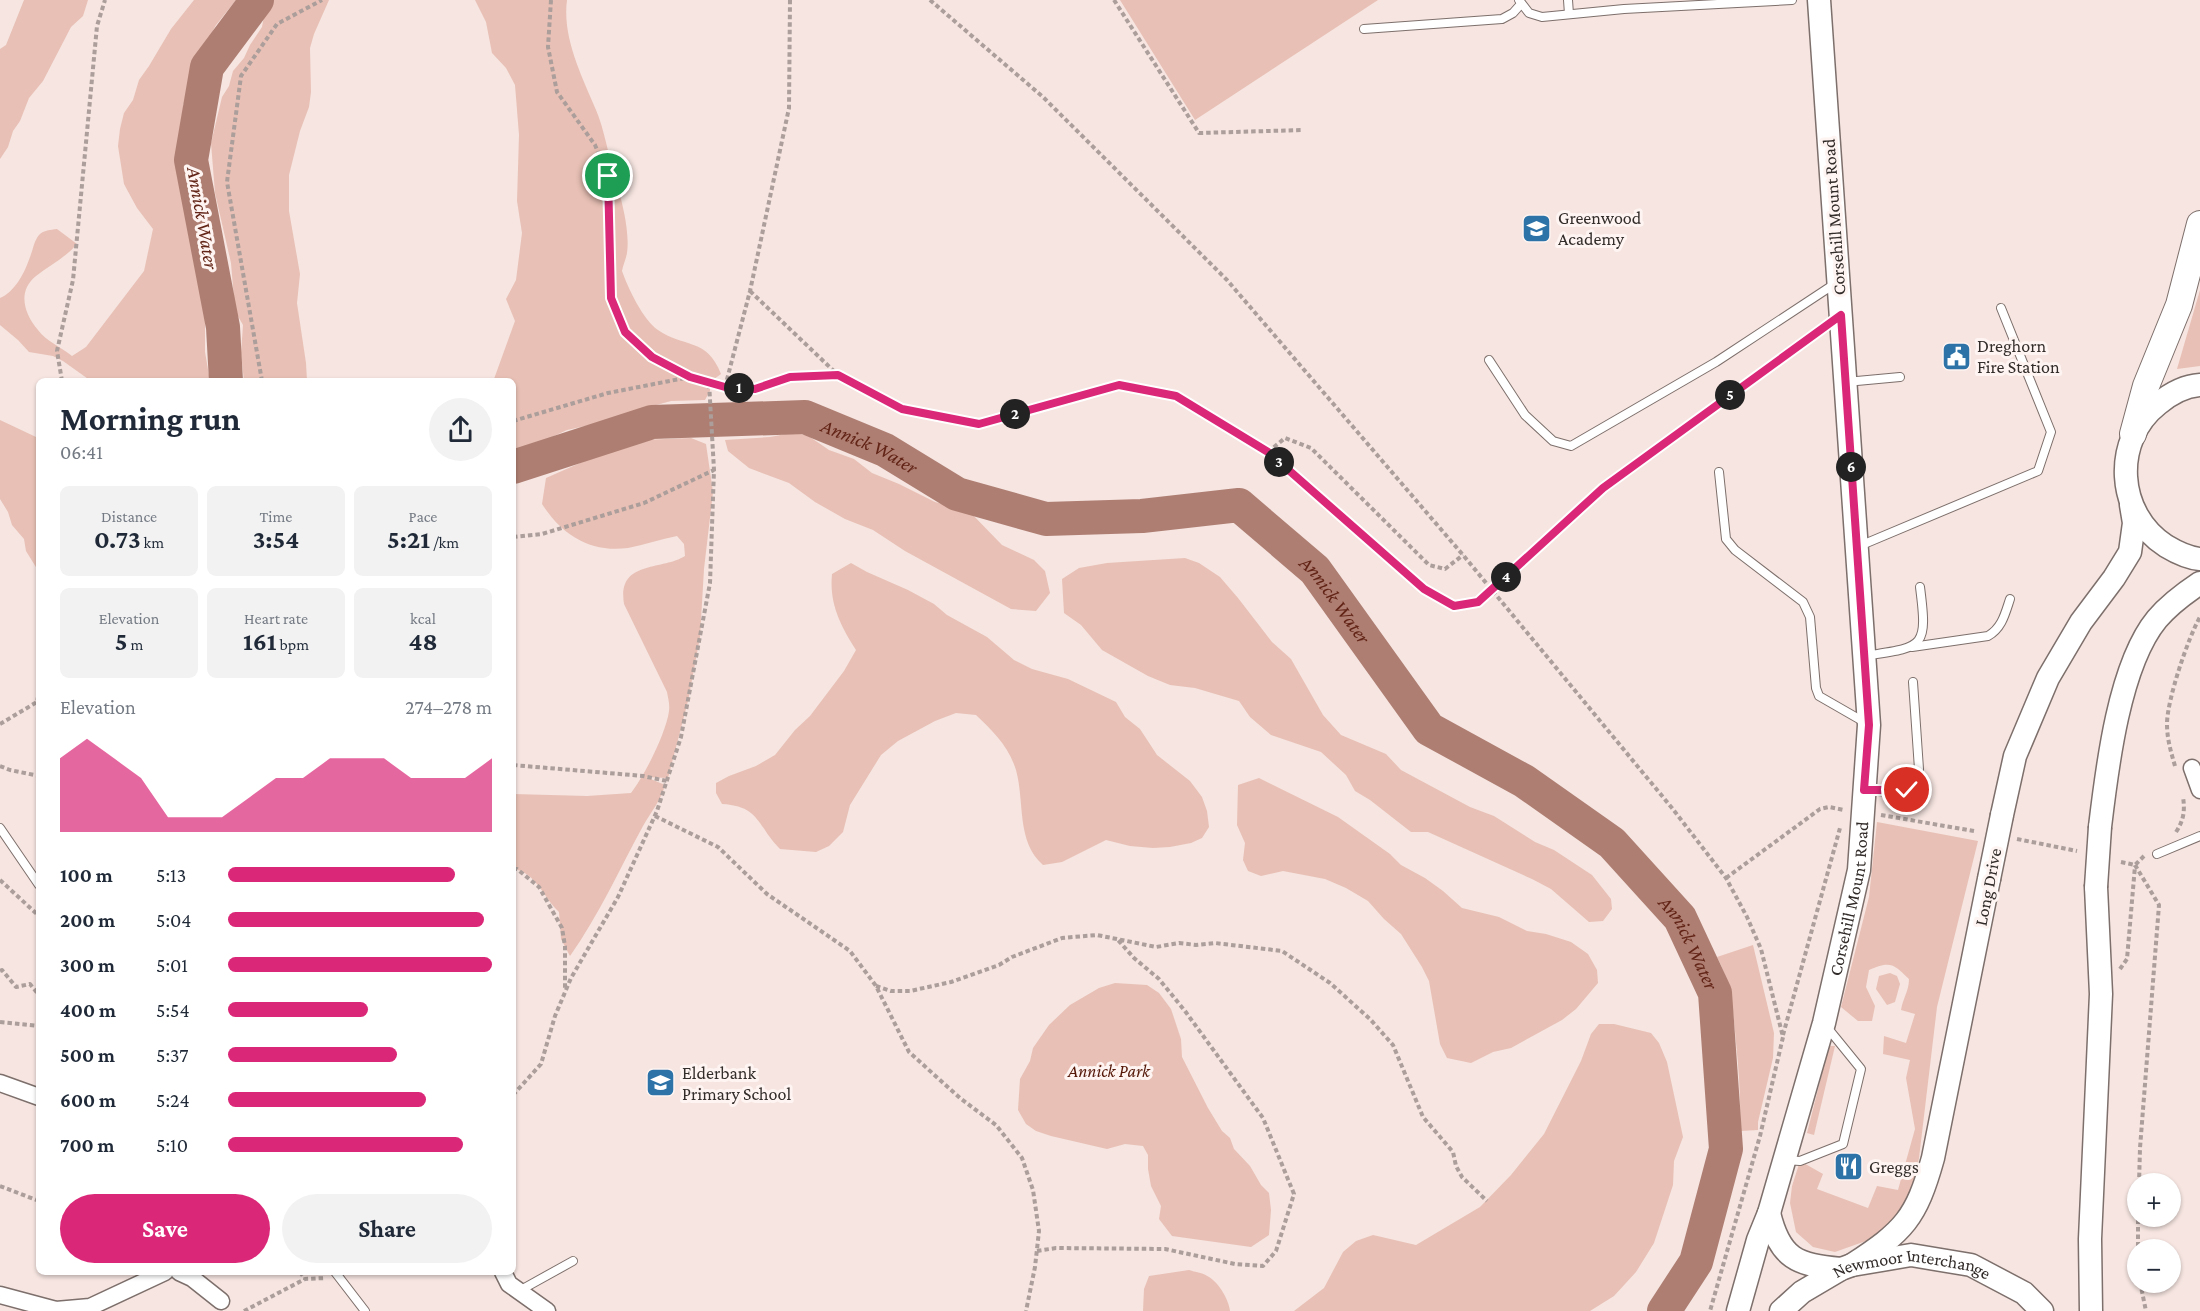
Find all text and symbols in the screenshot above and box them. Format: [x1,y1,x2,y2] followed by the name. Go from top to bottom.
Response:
[1819,138,1849,296] street label: Corsehill Mount Road
[582,150,633,201] pin
[591,159,624,192] icon: arrive
[183,164,223,272] water label: Annick Water
[1558,208,1642,249] place label: Greenwood Academy
[1521,212,1553,244] school or university icon: Greenwood Academy
[1977,336,2060,377] place label: Dreghorn Fire Station
[1940,340,1972,372] public building icon: Dreghorn Fire Station
[724,373,754,403] pin: 1
[736,379,742,396] text: 1
[1715,380,1745,410] pin: 5
[1726,386,1734,403] text: 5
[429,398,492,461] button: share
[1000,399,1030,429] pin: 2
[60,400,241,437] text: Morning run
[1011,405,1019,422] text: 2
[817,414,922,479] water label: Annick Water
[60,441,103,463] text: 06:41
[1264,447,1294,477] pin: 3
[1836,452,1866,482] pin: 6
[1275,453,1283,470] text: 3
[1847,458,1855,475] text: 6
[101,508,157,525] text: Distance
[260,508,292,525] text: Time
[409,508,437,525] text: Pace
[94,525,141,554] text: 0.73
[253,525,299,554] text: 3:54
[387,525,430,554] text: 5:21
[141,534,164,551] text: km
[430,534,459,551] text: /km
[1295,551,1376,648] water label: Annick Water
[1491,562,1521,592] pin: 4
[1502,568,1510,585] text: 4
[99,610,159,627] text: Elevation
[244,610,308,627] text: Heart rate
[410,610,436,627] text: kcal
[115,627,127,656] text: 5
[243,627,277,656] text: 161
[408,627,438,656] text: 48
[127,636,143,653] text: m
[277,636,309,653] text: bpm
[60,696,136,718] text: Elevation
[405,696,492,718] text: 274–278 m
[1881,764,1932,815] pin
[1890,773,1923,806] icon: check
[1825,820,1872,978] street label: Corsehill Mount Road
[1971,846,2005,928] street label: Long Drive
[60,864,113,886] text: 100 m
[156,864,186,886] text: 5:13
[1654,891,1723,994] water label: Annick Water
[60,909,115,931] text: 200 m
[156,909,192,931] text: 5:04
[60,954,115,976] text: 300 m
[156,954,188,976] text: 5:01
[60,999,116,1021] text: 400 m
[156,999,190,1021] text: 5:54
[60,1044,115,1066] text: 500 m
[156,1044,189,1066] text: 5:37
[1067,1061,1151,1081] park label: Annick Park
[682,1063,791,1104] place label: Elderbank Primary School
[645,1067,677,1099] school or university icon: Elderbank Primary School
[60,1089,116,1111] text: 600 m
[156,1089,190,1111] text: 5:24
[60,1134,114,1156] text: 700 m
[156,1134,188,1156] text: 5:10
[1832,1151,1864,1183] restaurant icon: Greggs
[1869,1157,1919,1177] place label: Greggs
[2127,1173,2181,1293] map controls
[2127,1173,2181,1227] button: +
[60,1194,270,1263] button: Save
[282,1194,492,1263] button: Share
[2127,1239,2181,1293] button: −
[1829,1245,1994,1284] text: Newmoor Interchange
[1830,1267,1992,1289] street label: Newmoor Interchange

